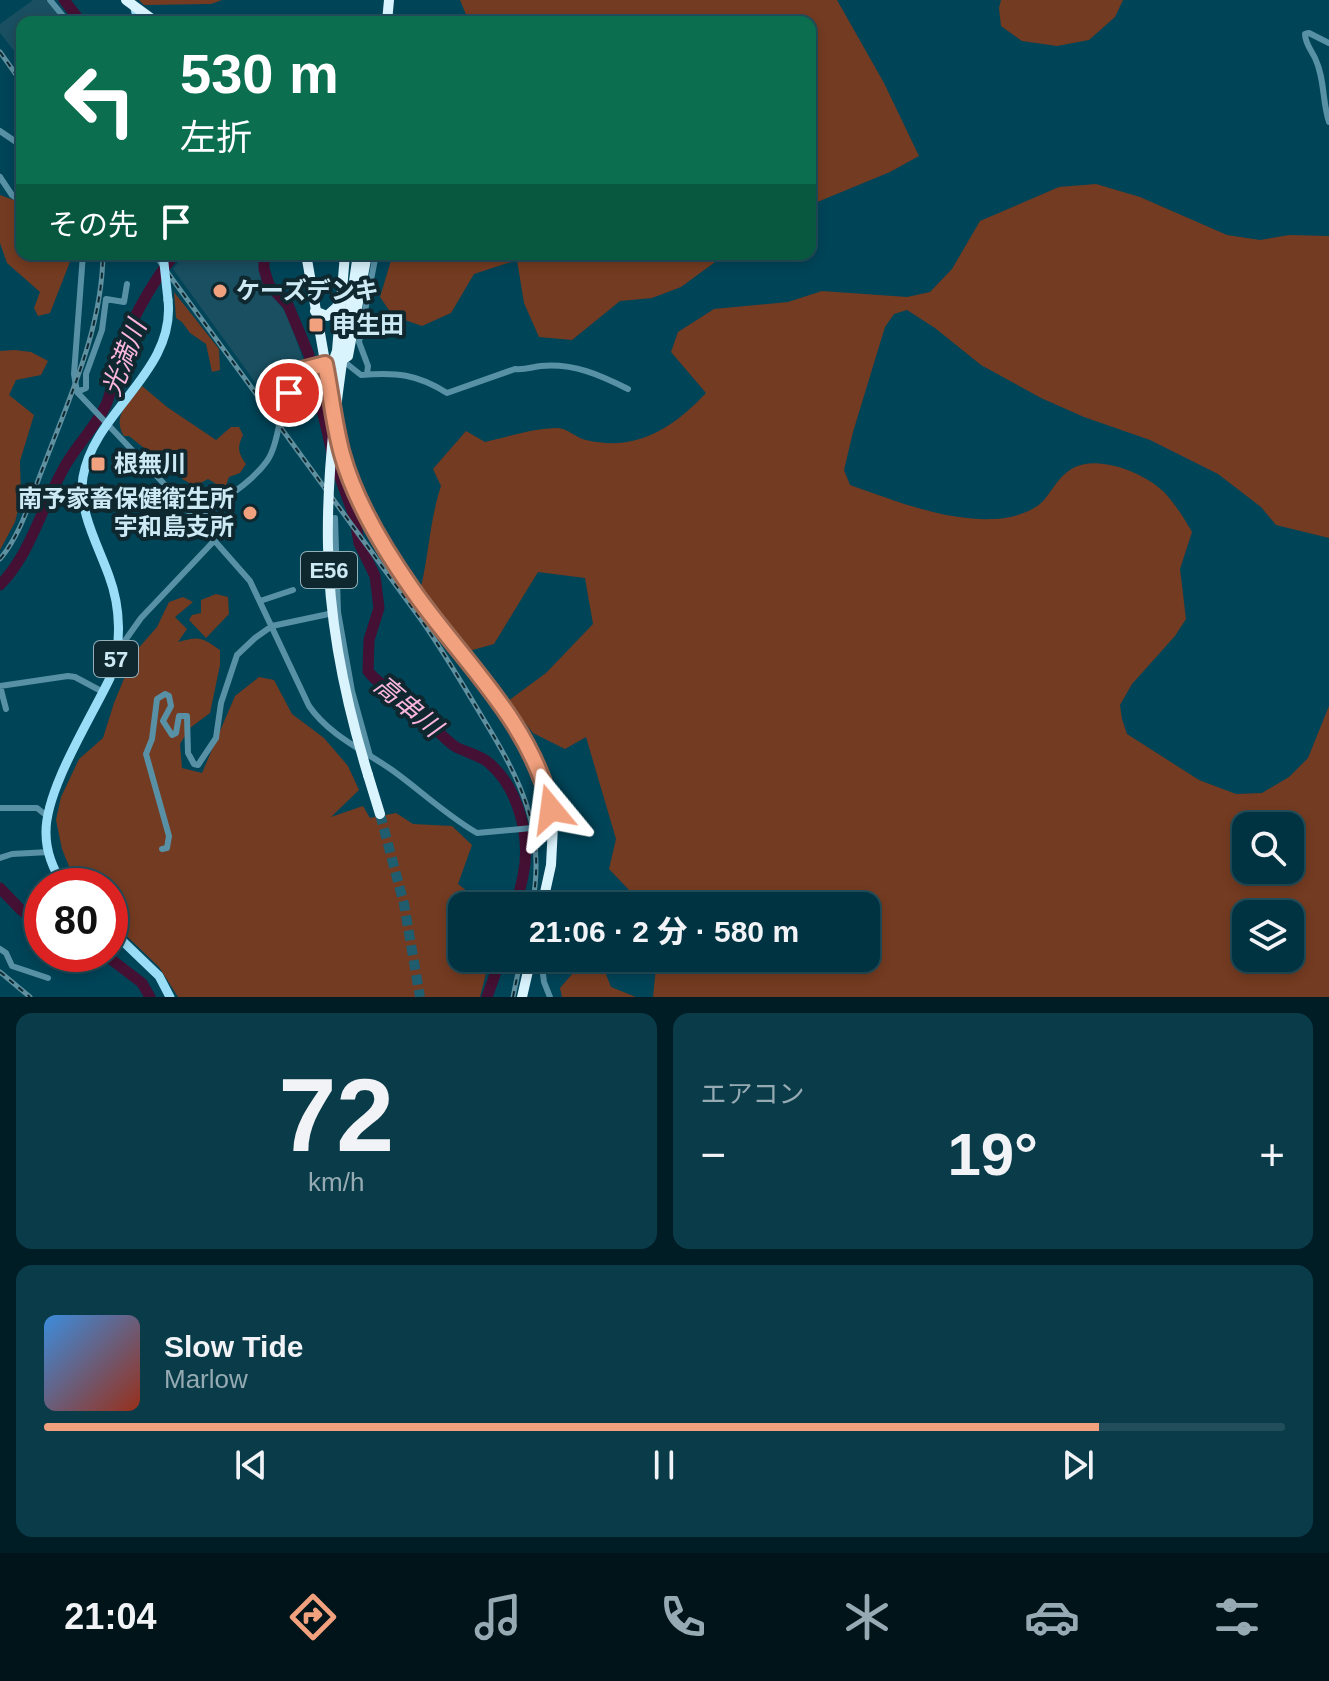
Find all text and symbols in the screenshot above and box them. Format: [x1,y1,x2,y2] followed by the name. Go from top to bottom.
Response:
[180,42,339,105] text: 530 m
[48,48,152,152] icon: left
[180,117,252,158] text: 左折
[154,200,198,244] icon: arrive
[48,208,138,241] text: その先
[236,277,379,304] place label: ケーズデンキ
[211,282,229,300] marker: ケーズデンキ
[332,311,404,338] place label: 申生田
[96,313,153,400] water label: 光満川
[307,316,325,334] marker: 申生田
[255,359,323,427] pin
[267,371,311,415] icon: arrive
[114,450,186,477] place label: 根無川
[89,455,107,473] marker: 根無川
[18,485,234,540] place label: 南予家畜保健衛生所 宇和島支所
[241,504,259,522] marker: 南予家畜保健衛生所 宇和島支所
[301,552,357,588] road number: E56
[94,641,138,677] road number: 57
[368,669,450,744] water label: 高串川
[509,767,593,851] position arrow
[1232,812,1304,972] map controls
[1232,812,1304,884] button: search
[24,868,128,972] speed limit sign: 80
[1232,900,1304,972] button: layers
[529,915,799,948] text: 21:06 · 2 分 · 580 m
[278,1057,394,1173] text: 72
[701,1079,805,1109] text: エアコン
[947,1121,1038,1188] text: 19°
[701,1130,726,1179] text: −
[1259,1130,1285,1179] text: +
[308,1167,364,1197] text: km/h
[164,1330,303,1363] text: Slow Tide
[164,1364,248,1394] text: Marlow
[229,1443,273,1487] icon: previous
[642,1443,686,1487] icon: pause
[1056,1443,1100,1487] icon: next
[285,1589,341,1645] icon: directions
[470,1589,526,1645] icon: music
[655,1589,711,1645] icon: phone
[839,1589,895,1645] icon: climate
[1024,1589,1080,1645] icon: car
[1209,1589,1265,1645] icon: filters
[64,1596,156,1637] text: 21:04

